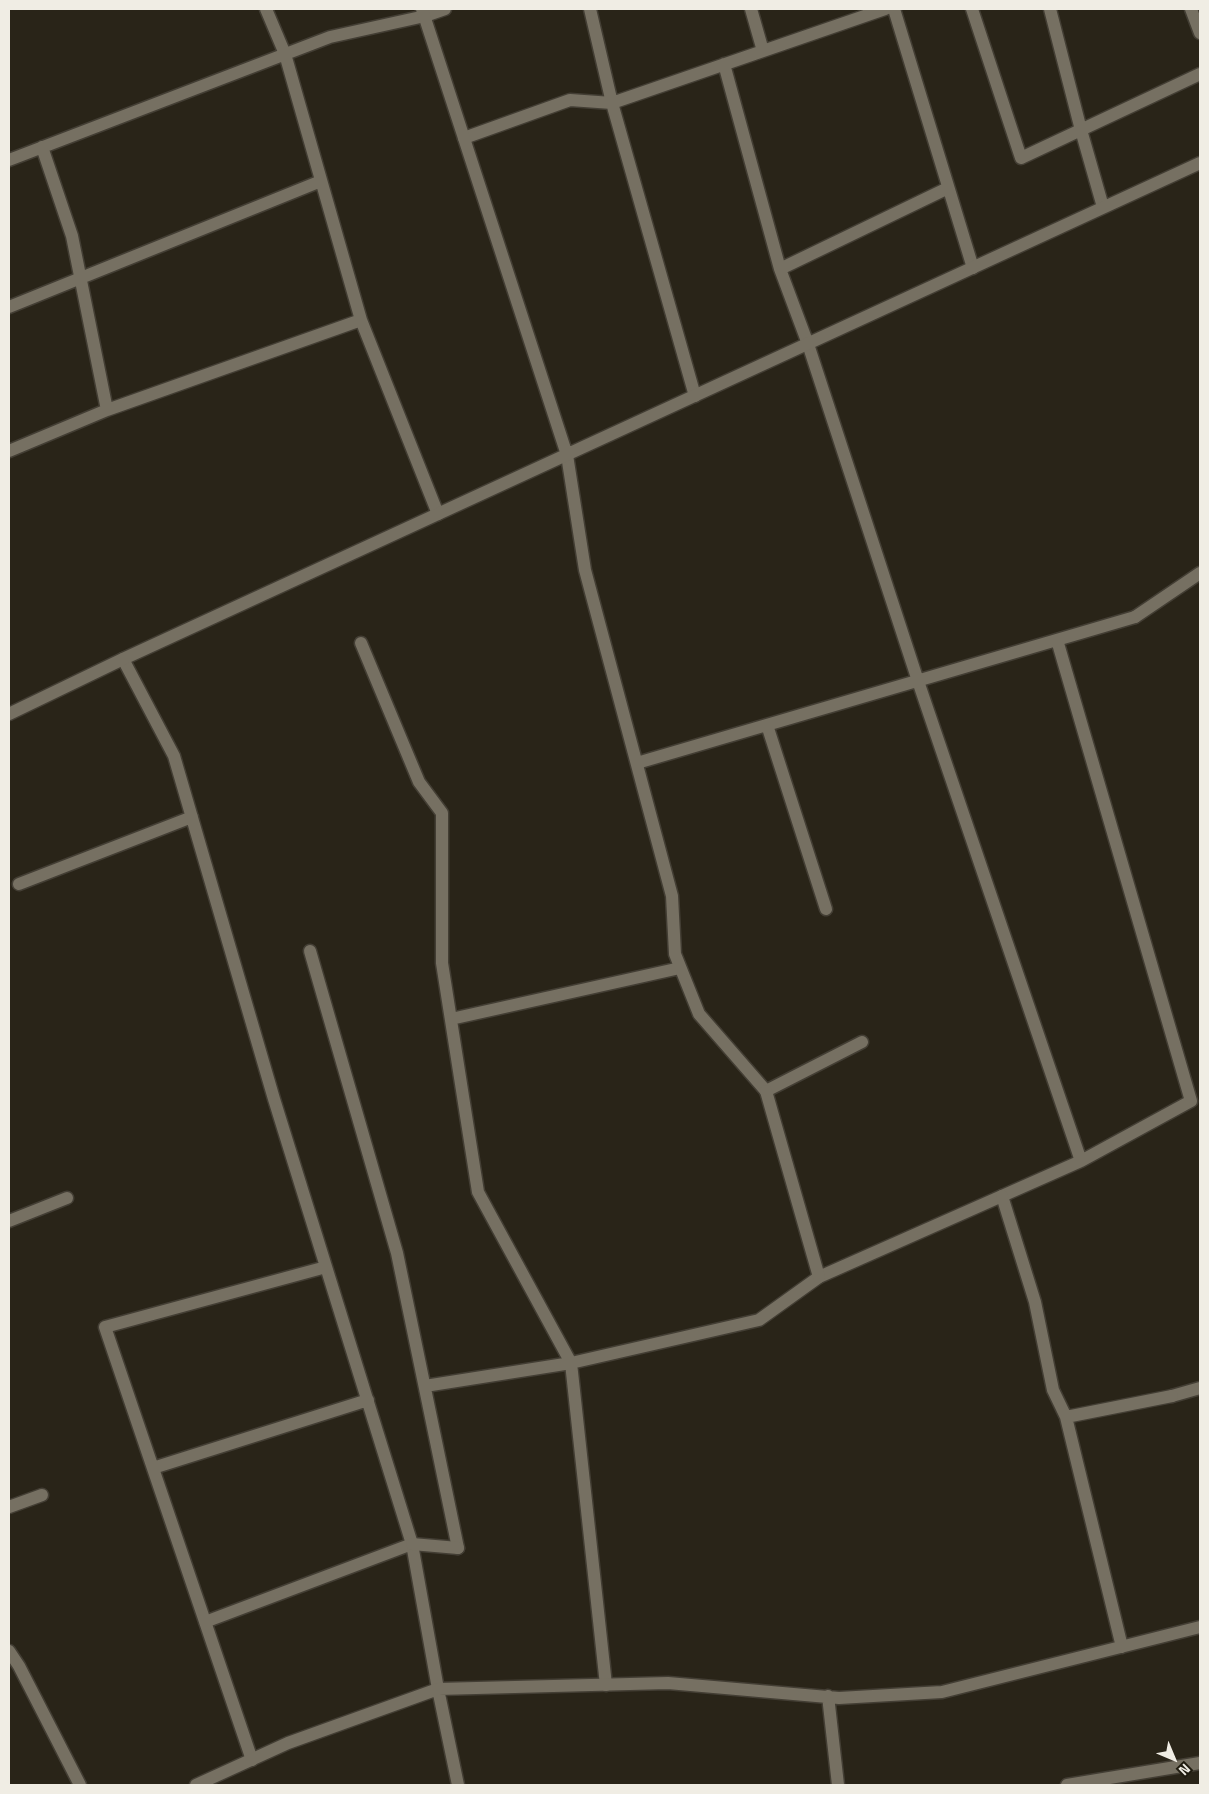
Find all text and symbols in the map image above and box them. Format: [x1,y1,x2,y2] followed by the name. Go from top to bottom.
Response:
[1149,1734,1199,1784] north arrow
[1174,1759,1196,1781] text: N

